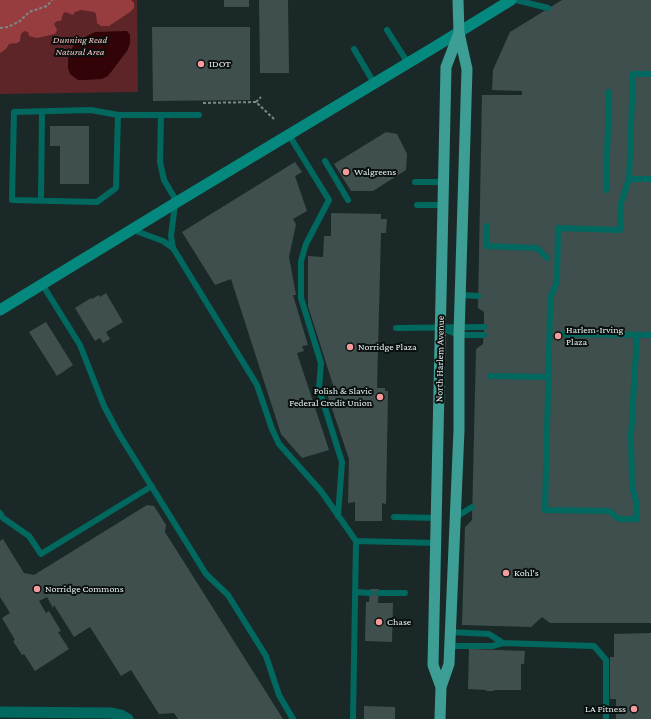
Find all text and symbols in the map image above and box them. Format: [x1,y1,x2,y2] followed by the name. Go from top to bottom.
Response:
[53,34,107,58] park label: Dunning Read Natural Area
[209,58,231,70] place label: IDOT
[196,59,206,69] marker: IDOT
[354,166,396,178] place label: Walgreens
[341,167,351,177] marker: Walgreens
[433,316,447,402] street label: North Harlem Avenue
[566,324,623,348] place label: Harlem-Irving Plaza
[553,331,563,341] marker: Harlem-Irving Plaza
[358,341,417,353] place label: Norridge Plaza
[345,342,355,352] marker: Norridge Plaza
[289,385,372,408] place label: Polish & Slavic Federal Credit Union
[375,392,385,402] marker: Polish & Slavic Federal Credit Union
[514,567,539,579] place label: Kohl's
[501,568,511,578] marker: Kohl's
[45,583,124,595] place label: Norridge Commons
[32,584,42,594] marker: Norridge Commons
[387,616,411,628] place label: Chase
[374,617,384,627] marker: Chase
[585,703,626,715] place label: LA Fitness
[629,704,639,714] marker: LA Fitness

